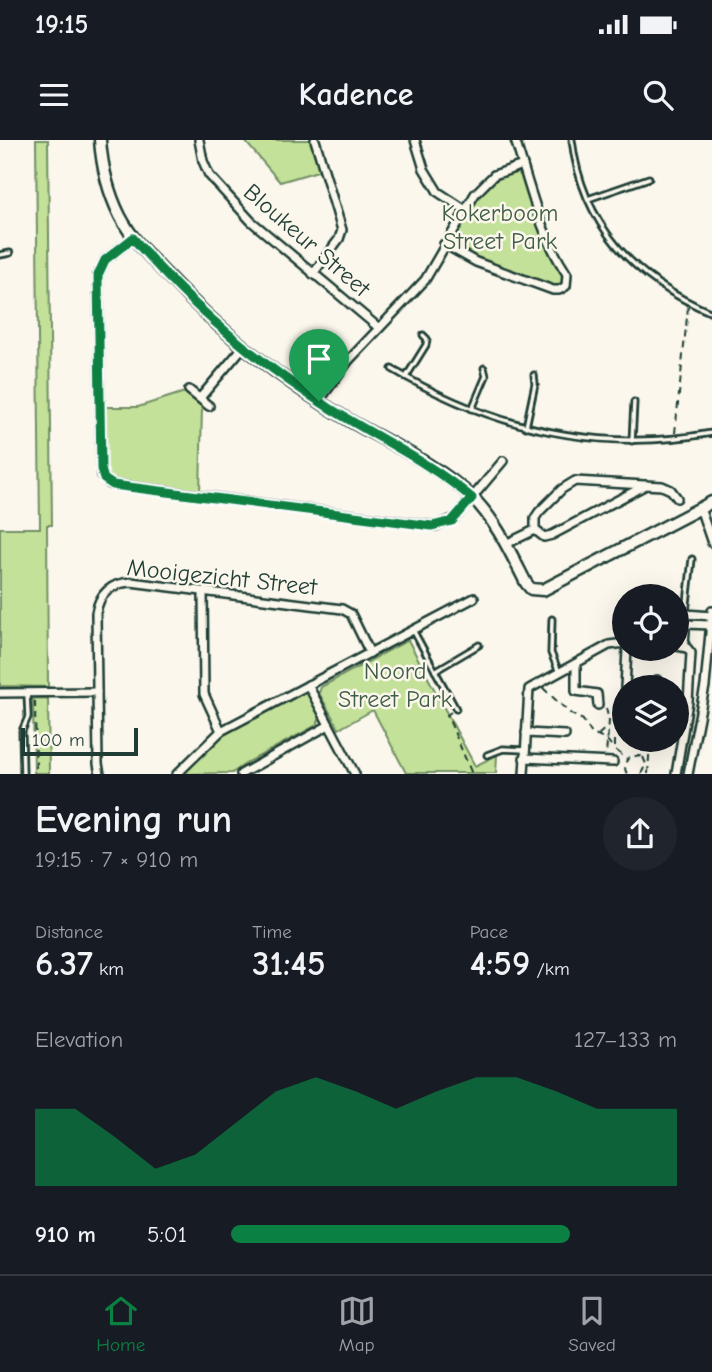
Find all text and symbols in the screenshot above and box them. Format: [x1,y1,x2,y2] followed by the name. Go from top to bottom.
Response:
[35,10,88,40] text: 19:15
[35,76,73,114] icon: menu
[299,76,413,113] text: Kadence
[639,76,677,114] icon: search
[238,178,377,303] street label: Bloukeur Street
[442,199,558,255] park label: Kokerboom Street Park
[289,329,349,401] pin
[300,340,338,378] icon: arrive
[126,553,320,601] street label: Mooigezicht Street
[612,584,689,752] map controls
[612,584,689,661] button: locate
[338,657,452,713] park label: Noord Street Park
[612,675,689,752] button: layers
[21,724,138,756] scale bar
[32,729,85,751] text: 100 m
[603,797,677,871] button: share
[35,798,232,842] text: Evening run
[35,846,198,873] text: 19:15 · 7 × 910 m
[35,921,103,943] text: Distance
[252,921,292,943] text: Time
[470,921,508,943] text: Pace
[35,943,93,984] text: 6.37
[252,943,326,984] text: 31:45
[470,943,530,984] text: 4:59
[93,958,124,980] text: km
[530,958,570,980] text: /km
[35,1026,123,1053] text: Elevation
[574,1026,677,1053] text: 127–133 m
[35,1221,96,1248] text: 910 m
[147,1221,187,1248] text: 5:01
[96,1292,145,1356] tab: Home
[338,1292,376,1356] tab: Map
[568,1292,616,1356] tab: Saved

